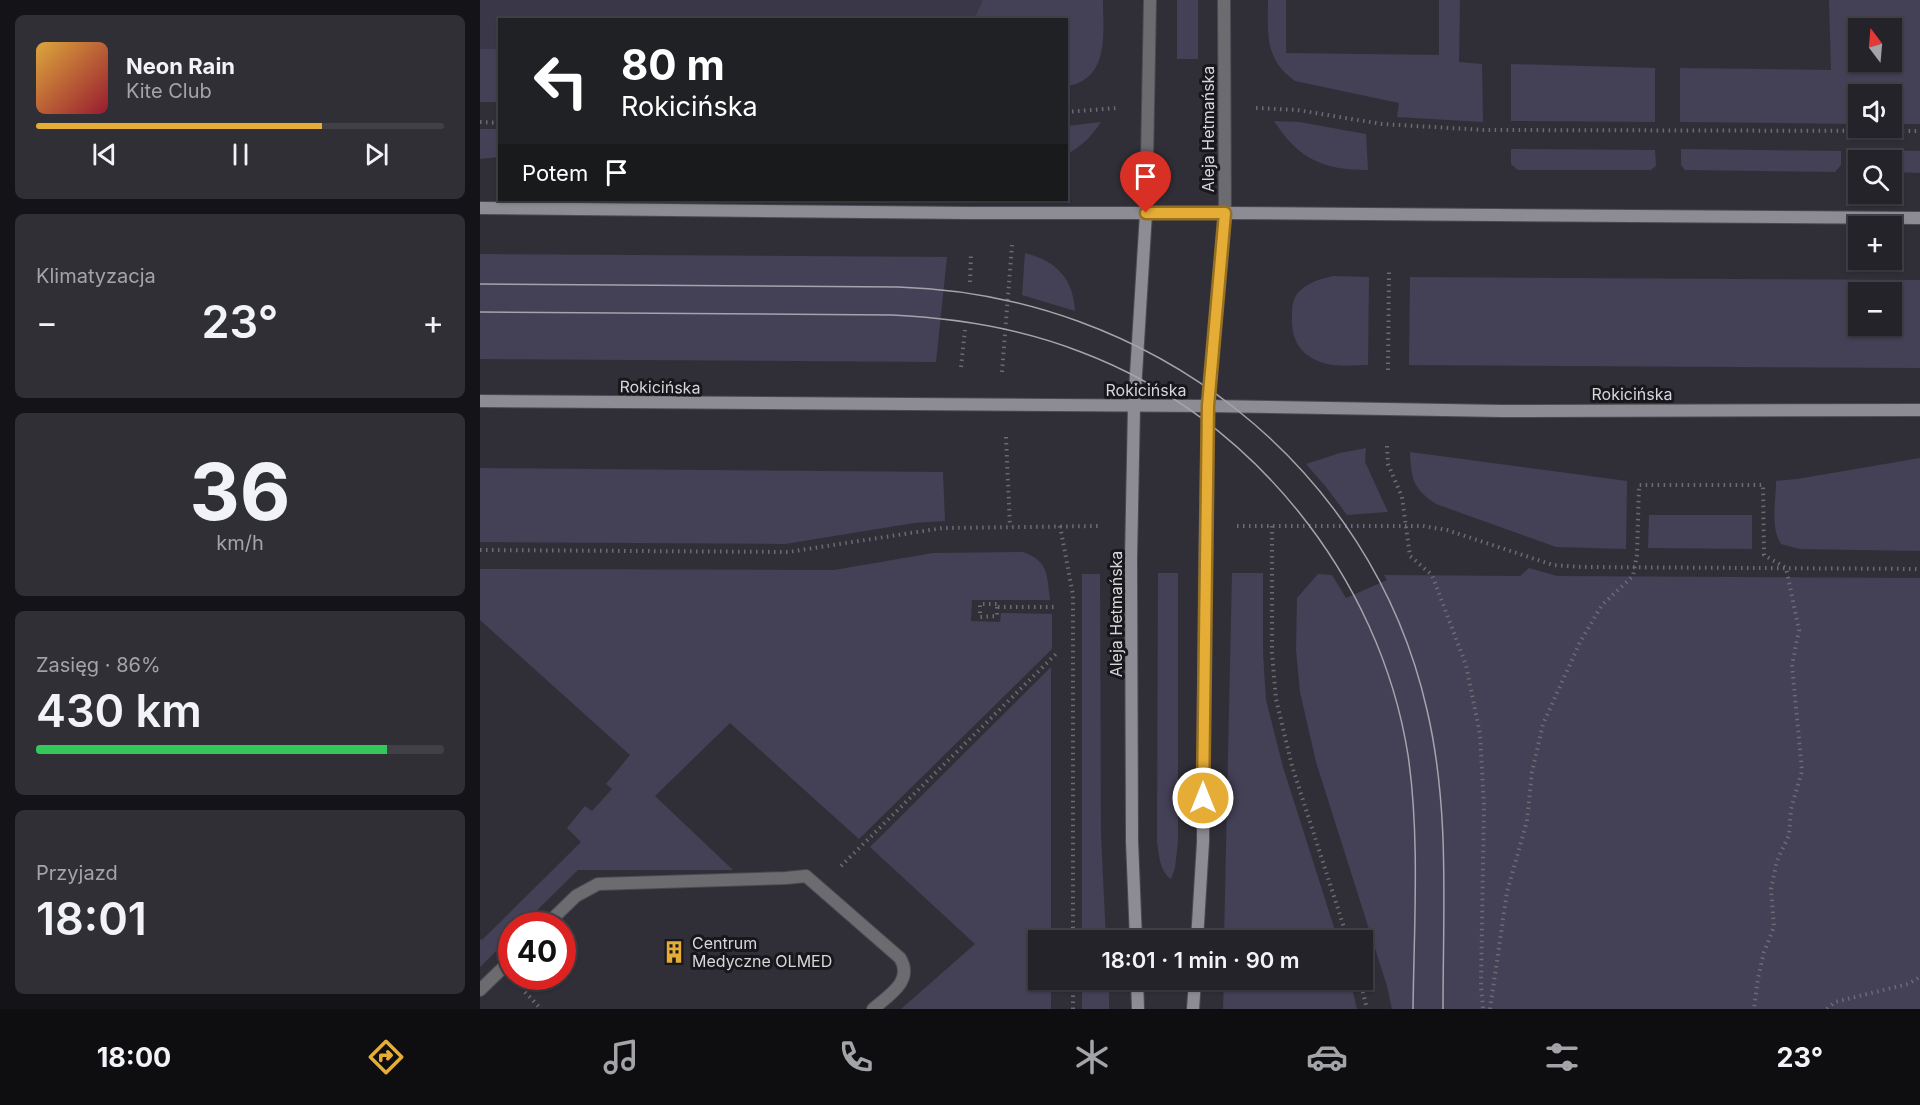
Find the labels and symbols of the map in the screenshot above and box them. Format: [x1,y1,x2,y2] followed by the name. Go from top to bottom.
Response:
[1848,18,1902,72] north arrow
[1198,66,1218,192] street label: Aleja Hetmańska
[1120,151,1171,213] pin
[619,376,701,398] street label: Rokicińska
[1106,380,1187,400] street label: Rokicińska
[1592,384,1673,404] street label: Rokicińska
[1106,551,1126,677] street label: Aleja Hetmańska
[1171,766,1235,830] position arrow
[498,912,576,990] speed limit sign: 40
[692,933,832,971] place label: Centrum Medyczne OLMED
[661,939,687,965] building icon: Centrum Medyczne OLMED

